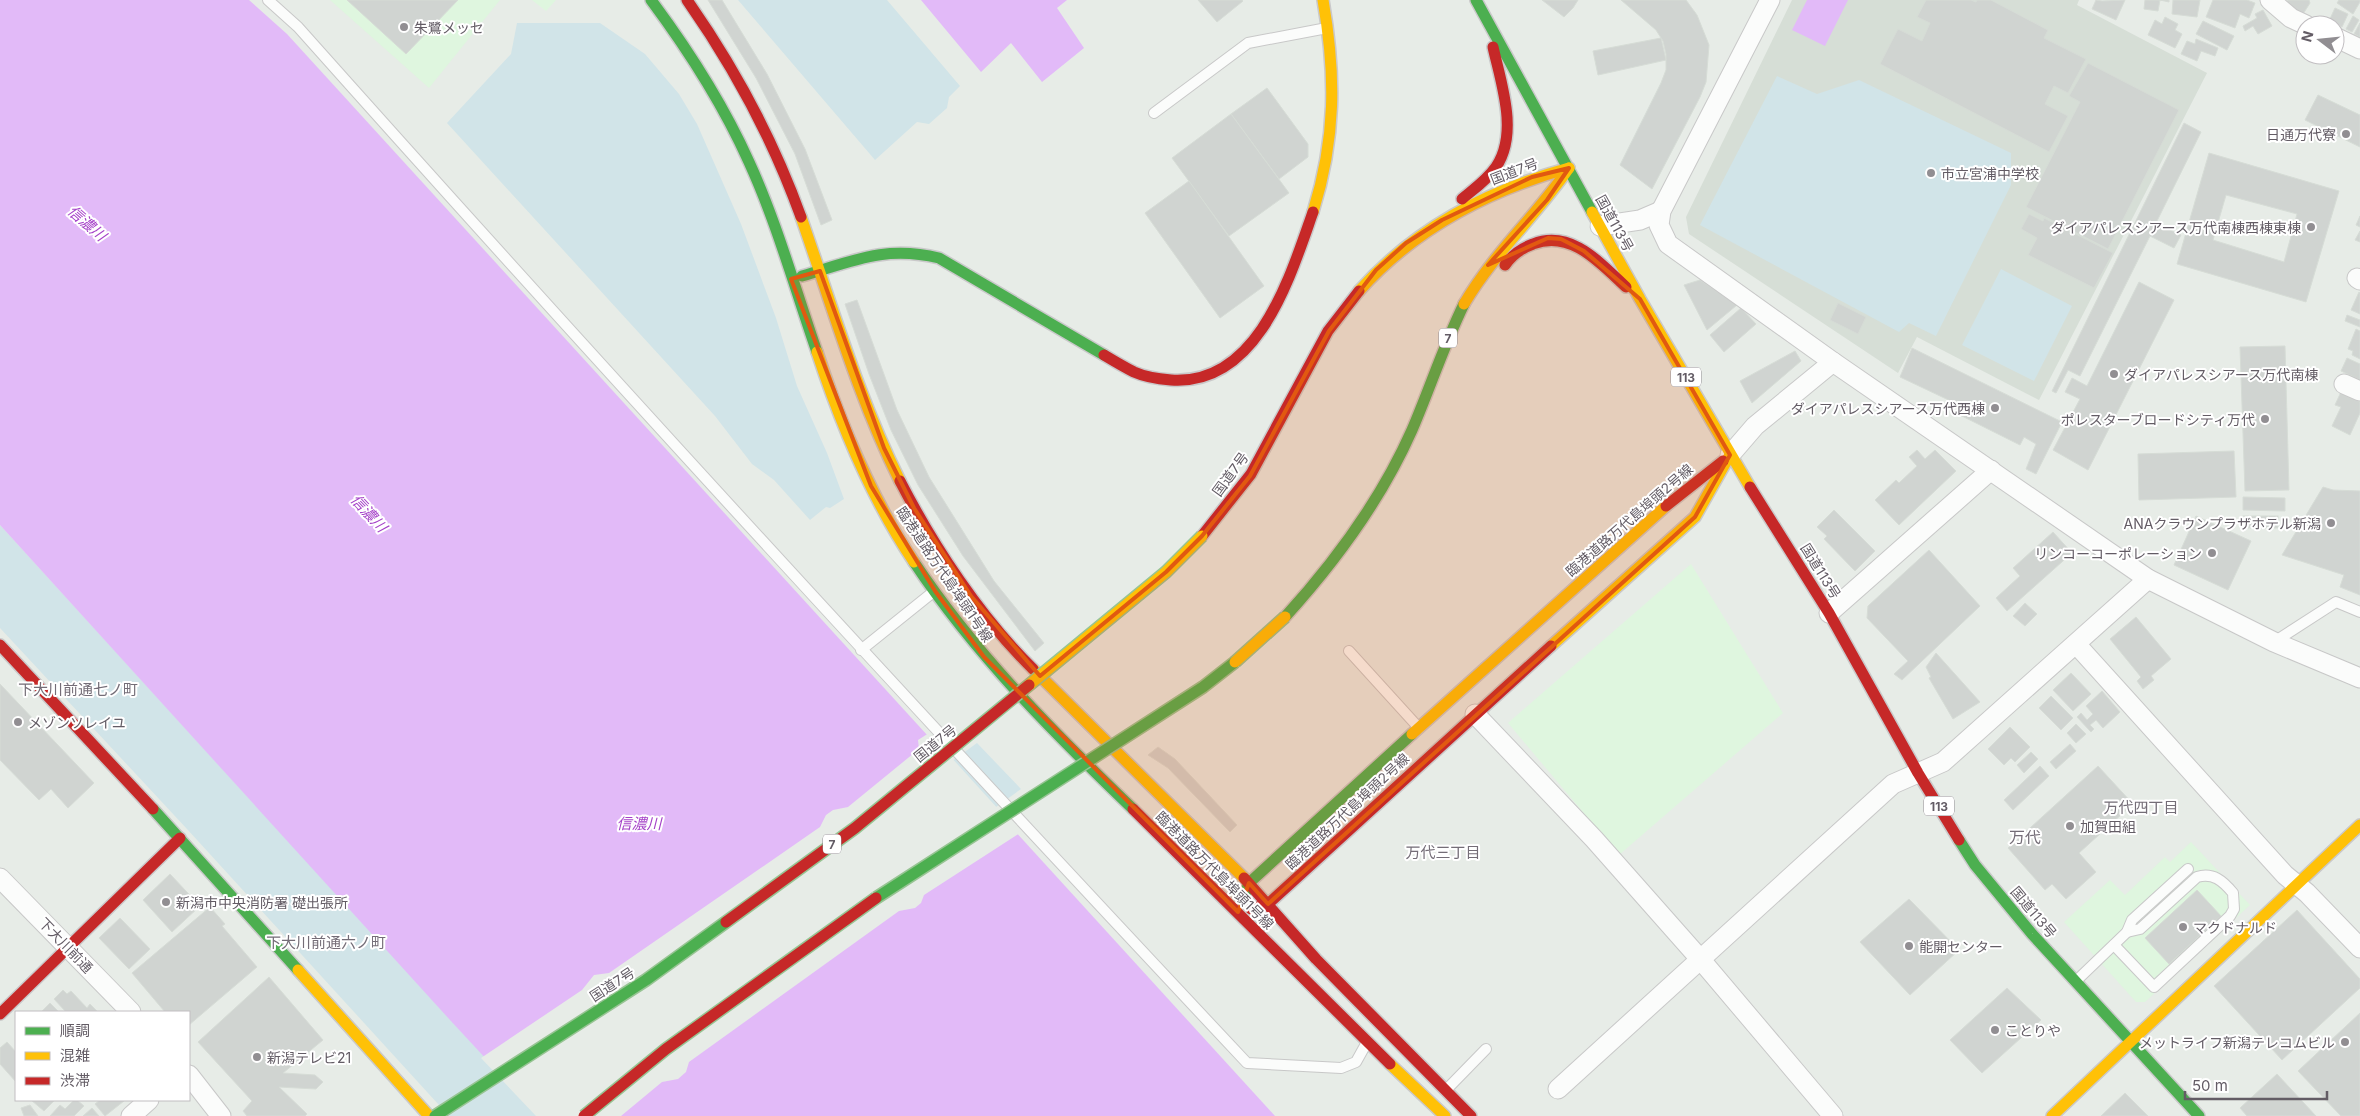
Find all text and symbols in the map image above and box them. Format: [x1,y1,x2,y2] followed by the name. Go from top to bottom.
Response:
[2295,15,2345,65] north arrow
[414,19,484,36] place label: 朱鷺メッセ
[398,21,410,33] marker: 朱鷺メッセ
[2297,29,2317,44] text: N
[2266,126,2336,143] place label: 日通万代寮
[2340,128,2352,140] marker: 日通万代寮
[1488,154,1540,188] street label: 国道7号
[1941,165,2039,182] place label: 市立宮浦中学校
[1925,167,1937,179] marker: 市立宮浦中学校
[1593,192,1637,254] street label: 国道113号
[64,201,112,246] water label: 信濃川
[2051,219,2301,236] place label: ダイアパレスシアース万代南棟西棟東棟
[2305,221,2317,233] marker: ダイアパレスシアース万代南棟西棟東棟
[1439,328,1457,348] road number: 7
[2124,366,2318,383] place label: ダイアパレスシアース万代南棟
[1671,368,1701,387] road number: 113
[2108,368,2120,380] marker: ダイアパレスシアース万代南棟
[1791,400,1985,417] place label: ダイアパレスシアース万代西棟
[1989,402,2001,414] marker: ダイアパレスシアース万代西棟
[2061,411,2255,428] place label: ポレスターブロードシティ万代
[2259,413,2271,425] marker: ポレスターブロードシティ万代
[1208,449,1252,499] street label: 国道7号
[1562,460,1696,580] street label: 臨港道路万代島埠頭2号線
[347,490,393,537] water label: 信濃川
[893,503,997,645] street label: 臨港道路万代島埠頭1号線
[2124,515,2321,532] place label: ANAクラウンプラザホテル新潟
[2325,517,2337,529] marker: ANAクラウンプラザホテル新潟
[1797,540,1845,602] street label: 国道113号
[2034,545,2202,562] place label: リンコーコーポレーション
[2206,547,2218,559] marker: リンコーコーポレーション
[18,680,138,699] district label: 下大川前通七ノ町
[28,714,126,731] place label: メゾンソレイユ
[12,716,24,728] marker: メゾンソレイユ
[910,721,960,765] street label: 国道7号
[1282,749,1412,873] street label: 臨港道路万代島埠頭2号線
[1924,796,1954,816] road number: 113
[2103,798,2179,817] district label: 万代四丁目
[1153,808,1277,932] street label: 臨港道路万代島埠頭1号線
[616,814,663,833] water label: 信濃川
[2080,818,2136,835] place label: 加賀田組
[2064,820,2076,832] marker: 加賀田組
[2009,827,2041,847] district label: 万代
[823,834,841,854] road number: 7
[1405,843,1481,862] district label: 万代三丁目
[2008,883,2060,941] street label: 国道113号
[176,894,348,911] place label: 新潟市中央消防署 礎出張所
[160,896,172,908] marker: 新潟市中央消防署 礎出張所
[36,914,96,976] street label: 下大川前通
[2193,919,2277,936] place label: マクドナルド
[2177,921,2189,933] marker: マクドナルド
[266,933,386,952] district label: 下大川前通六ノ町
[1919,938,2003,955] place label: 能開センター
[1903,940,1915,952] marker: 能開センター
[586,963,638,1005] street label: 国道7号
[15,1011,190,1101] legend
[60,1021,90,1040] text: 順調
[2005,1022,2061,1039] place label: ことりや
[1989,1024,2001,1036] marker: ことりや
[2139,1034,2335,1051] place label: メットライフ新潟テレコムビル
[2339,1036,2351,1048] marker: メットライフ新潟テレコムビル
[60,1046,90,1065] text: 混雑
[267,1049,351,1066] place label: 新潟テレビ21
[251,1051,263,1063] marker: 新潟テレビ21
[2185,1068,2328,1100] scale bar
[60,1071,90,1090] text: 渋滞
[2192,1076,2228,1095] text: 50 m

